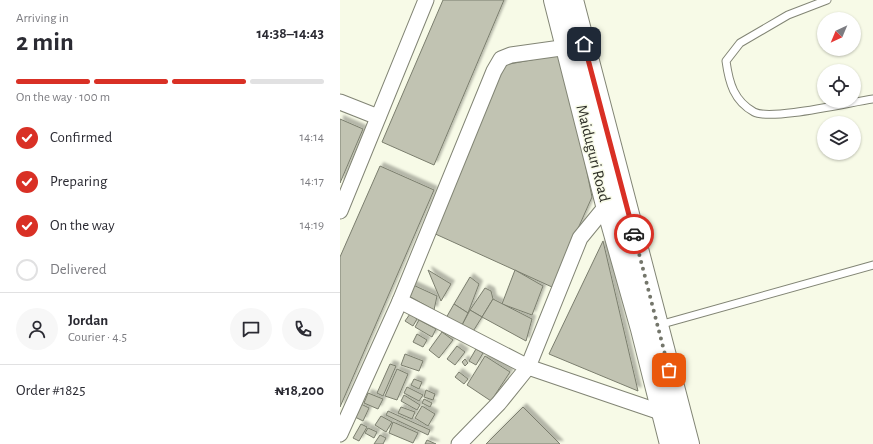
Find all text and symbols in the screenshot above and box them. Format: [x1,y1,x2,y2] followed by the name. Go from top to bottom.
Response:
[16,12,69,25] text: Arriving in
[817,12,861,56] north arrow
[817,12,861,160] map controls
[256,26,324,41] text: 14:38–14:43
[567,27,601,61] pin
[16,29,74,55] text: 2 min
[573,33,595,55] icon: home
[817,64,861,108] button: locate
[16,91,110,104] text: On the way · 100 m
[573,103,613,203] street label: Maiduguri Road
[817,116,861,160] button: layers
[16,127,38,149] icon: check
[50,130,112,145] text: Confirmed
[300,131,324,144] text: 14:14
[16,171,38,193] icon: check
[50,174,107,189] text: Preparing
[300,175,324,188] text: 14:17
[614,214,654,254] courier
[16,215,38,237] icon: check
[50,218,115,233] text: On the way
[300,219,324,232] text: 14:19
[623,223,645,245] icon: car
[50,262,107,277] text: Delivered
[16,308,58,350] button: person
[230,308,272,350] button: chat
[282,308,324,350] button: phone
[68,313,108,328] text: Jordan
[68,331,127,344] text: Courier · 4.5
[652,353,686,387] pin
[658,359,680,381] icon: bag
[16,383,85,398] text: Order #1825
[274,383,324,398] text: ₦18,200

